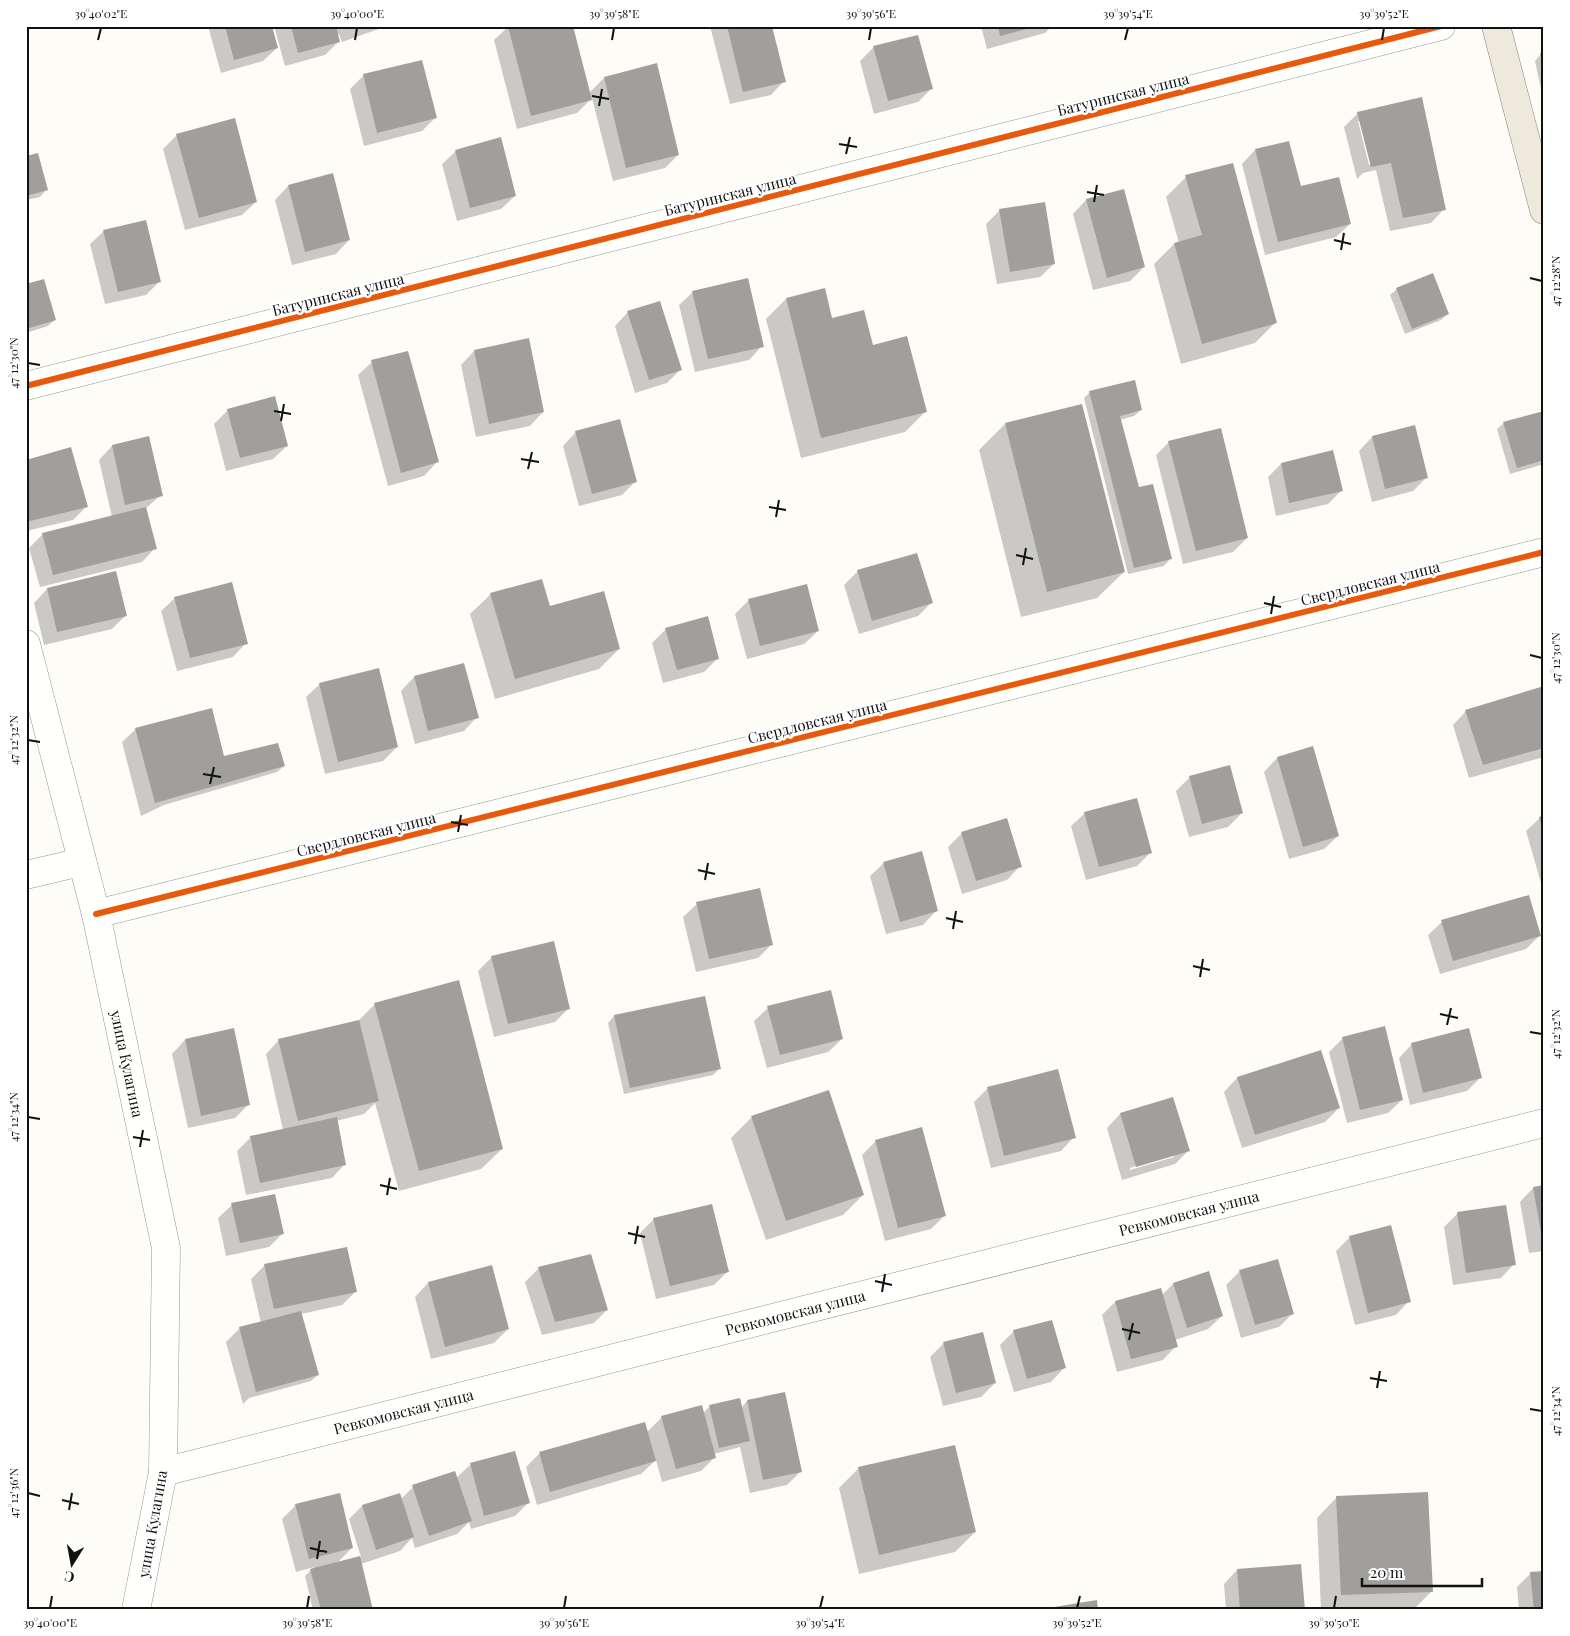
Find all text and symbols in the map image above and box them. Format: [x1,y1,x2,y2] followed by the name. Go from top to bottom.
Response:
[75,5,127,21] text: 39°40'02"E
[330,5,384,21] text: 39°40'00"E
[589,5,639,21] text: 39°39'58"E
[846,5,896,21] text: 39°39'56"E
[1103,5,1153,21] text: 39°39'54"E
[1359,5,1409,21] text: 39°39'52"E
[1055,68,1192,120] street label: Батуринская улица
[662,168,799,220] street label: Батуринская улица
[1547,255,1563,307] text: 47°12'28"N
[270,268,407,320] street label: Батуринская улица
[5,337,21,389] text: 47°12'30"N
[1298,556,1442,610] street label: Свердловская улица
[1547,632,1563,684] text: 47°12'30"N
[745,694,889,748] street label: Свердловская улица
[5,714,21,765] text: 47°12'32"N
[294,807,438,861] street label: Свердловская улица
[106,1008,148,1120] street label: улица Кулагина
[1547,1008,1563,1059] text: 47°12'32"N
[5,1091,21,1142] text: 47°12'34"N
[1117,1185,1261,1240] street label: Ревкомовская улица
[723,1285,868,1340] street label: Ревкомовская улица
[331,1384,476,1439] street label: Ревкомовская улица
[1547,1385,1563,1436] text: 47°12'34"N
[5,1467,21,1518] text: 47°12'36"N
[133,1468,171,1580] street label: улица Кулагина
[48,1538,98,1588] north arrow
[1362,1556,1482,1588] scale bar
[1370,1562,1404,1582] text: 20 m
[63,1567,76,1588] text: С
[23,1614,77,1630] text: 39°40'00"E
[282,1614,332,1630] text: 39°39'58"E
[539,1614,589,1630] text: 39°39'56"E
[795,1614,845,1630] text: 39°39'54"E
[1052,1614,1102,1630] text: 39°39'52"E
[1308,1614,1360,1630] text: 39°39'50"E

